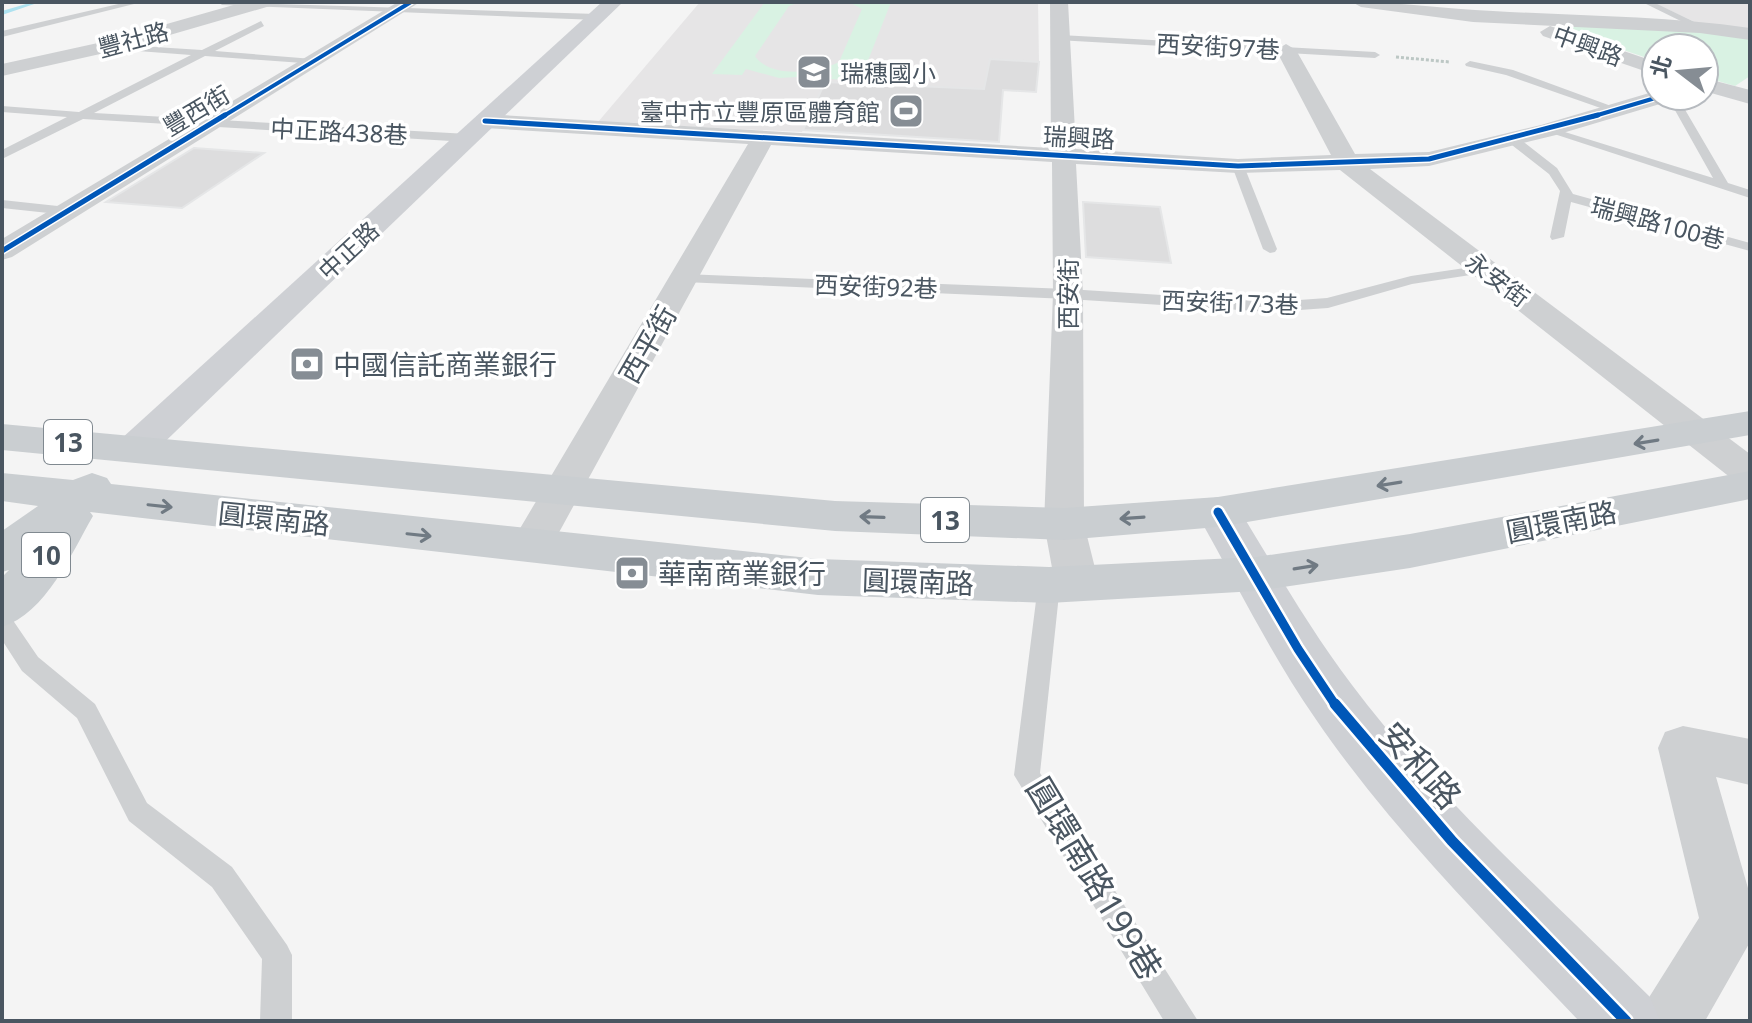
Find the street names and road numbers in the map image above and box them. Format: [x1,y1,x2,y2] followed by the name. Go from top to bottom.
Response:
[94,14,172,64] street label: 豐社路
[1549,17,1627,73] street label: 中興路
[1155,26,1281,66] street label: 西安街97巷
[157,77,235,143] street label: 豐西街
[270,111,408,151] street label: 中正路438巷
[1042,119,1116,155] street label: 瑞興路
[1587,188,1729,256] street label: 瑞興路100巷
[310,213,386,287] street label: 中正路
[1459,244,1537,314] street label: 永安街
[1051,258,1084,330] street label: 西安街
[814,267,938,305] street label: 西安街92巷
[1161,283,1299,321] street label: 西安街173巷
[610,298,684,390] street label: 西平街
[44,420,92,464] road number: 13
[1502,492,1620,550] street label: 圓環南路
[216,493,332,543] street label: 圓環南路
[921,498,969,542] road number: 13
[22,533,70,577] road number: 10
[861,560,975,602] street label: 圓環南路
[1370,712,1472,818] street label: 安和路
[1016,768,1174,988] street label: 圓環南路199巷

